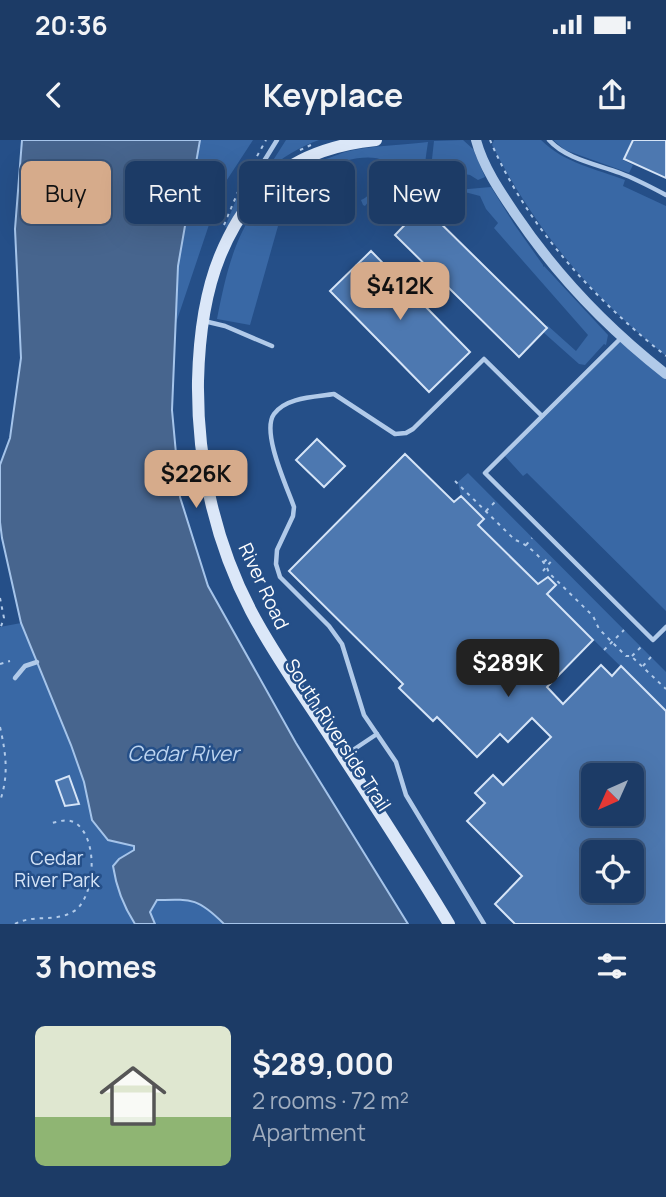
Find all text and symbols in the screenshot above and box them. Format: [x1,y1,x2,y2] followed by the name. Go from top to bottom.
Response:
[35,7,108,43] text: 20:36
[263,73,403,117] text: Keyplace
[35,76,73,114] icon: back
[593,76,631,114] icon: share
[21,161,111,224] chip: Buy
[125,161,225,224] chip: Rent
[239,161,355,224] chip: Filters
[369,161,465,224] chip: New
[351,262,449,322] pin: $412K
[366,269,434,301] text: $412K
[147,450,245,510] pin: $226K
[160,457,232,489] text: $226K
[233,539,295,633] street label: River Road
[459,640,557,699] pin: $289K
[472,646,544,678] text: $289K
[279,654,397,816] street label: South Riverside Trail
[127,739,241,767] water label: Cedar River
[581,763,644,826] north arrow
[581,763,644,903] map controls
[581,840,644,903] button: locate
[14,845,100,893] park label: Cedar River Park
[35,946,157,987] text: 3 homes
[593,947,631,985] icon: filters
[252,1043,394,1084] text: $289,000
[91,1054,175,1138] icon: home
[252,1084,409,1116] text: 2 rooms · 72 m²
[252,1116,366,1148] text: Apartment

